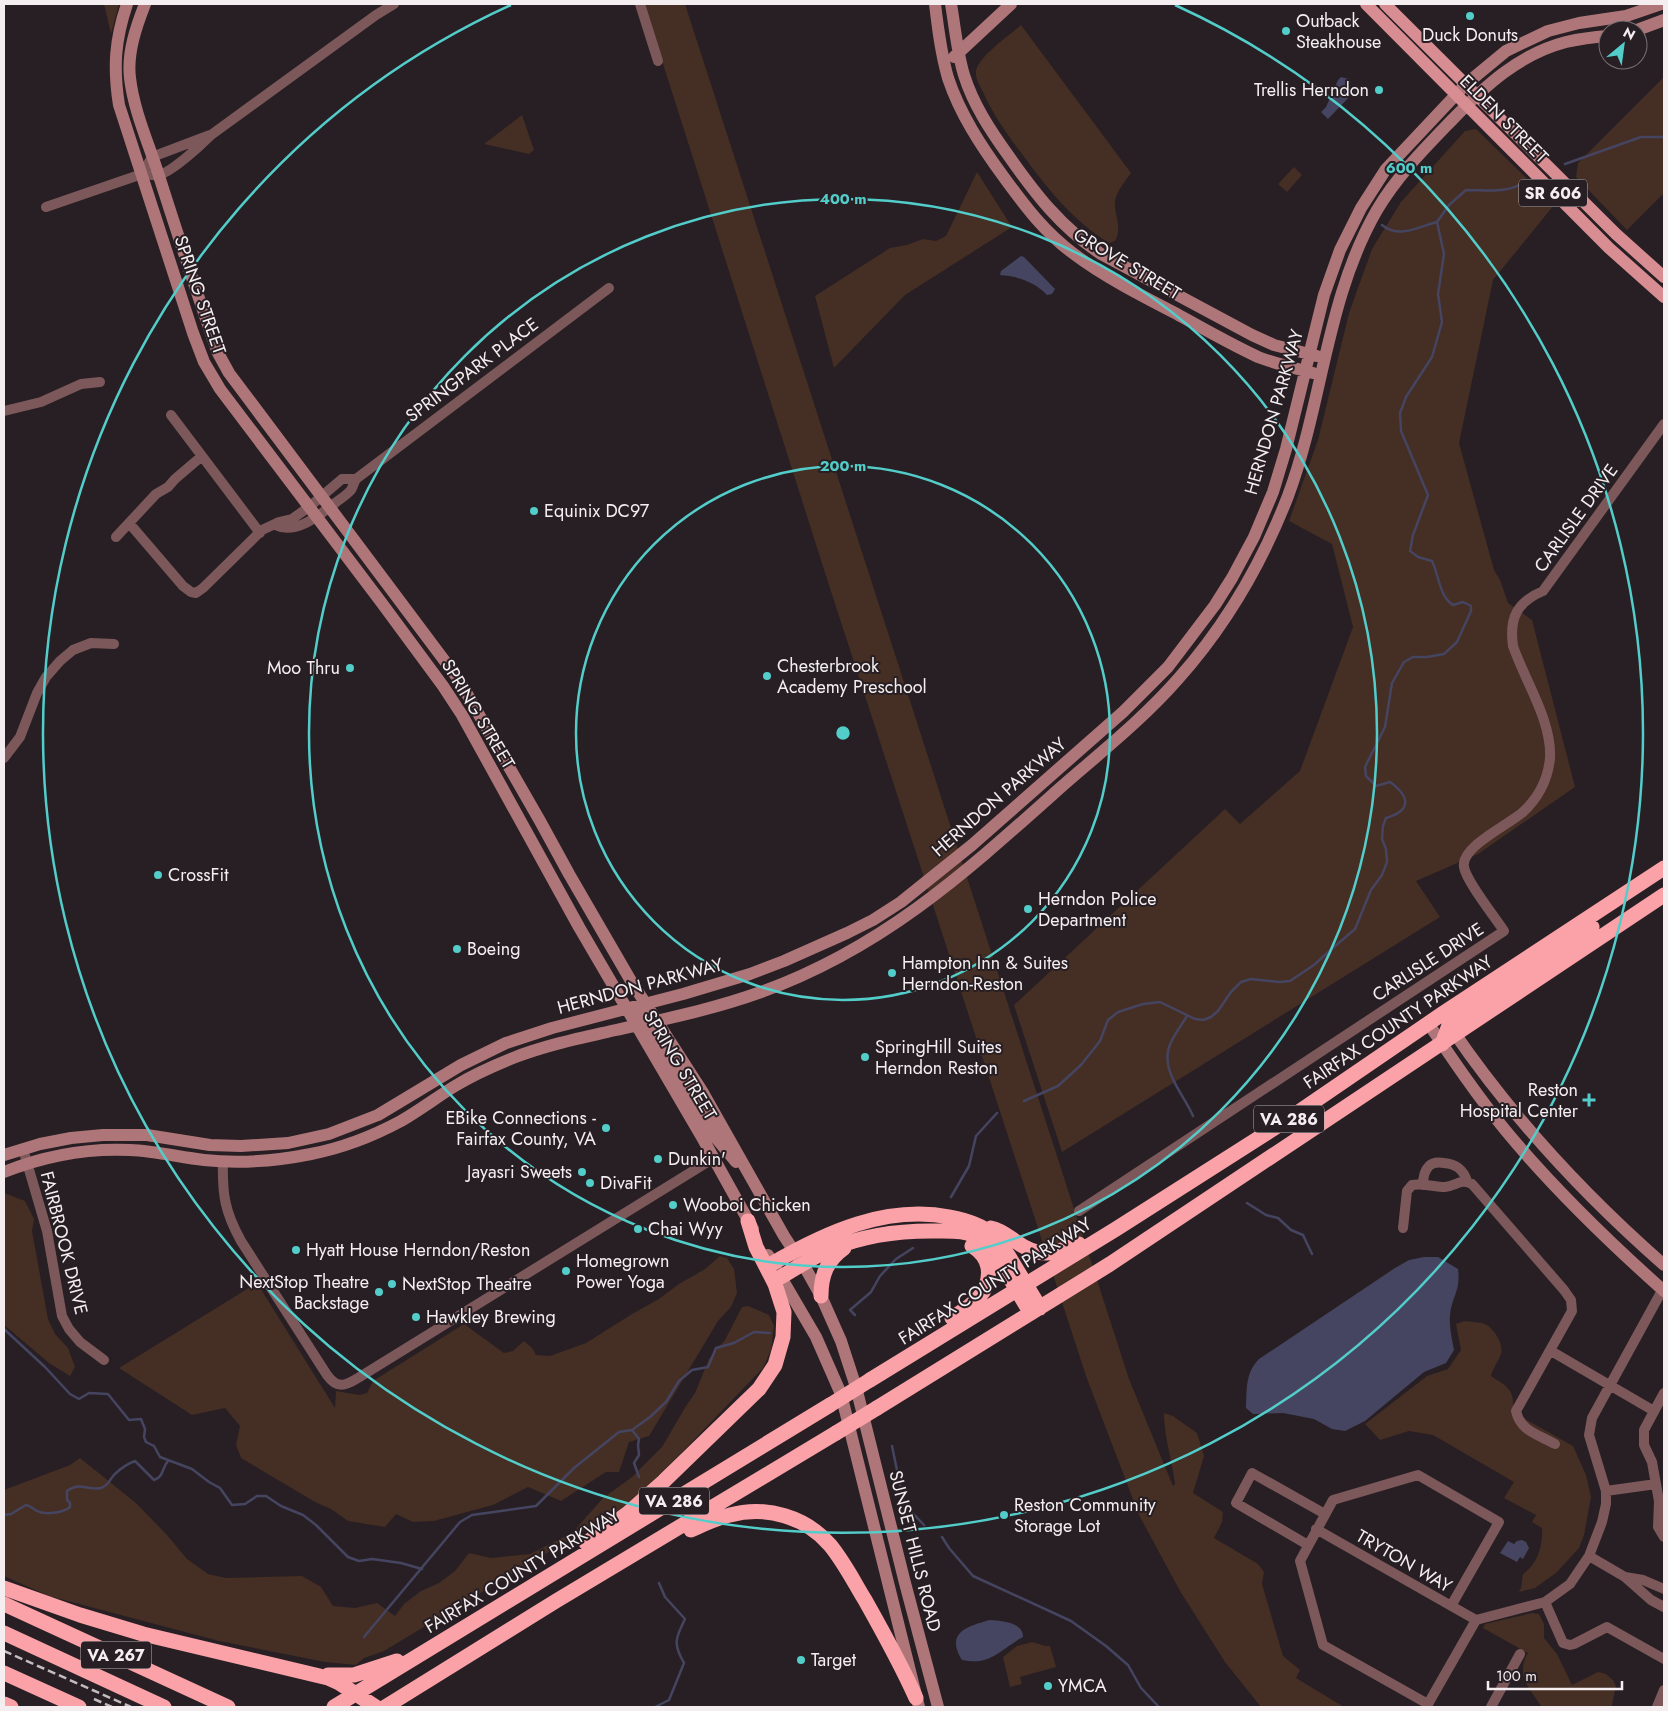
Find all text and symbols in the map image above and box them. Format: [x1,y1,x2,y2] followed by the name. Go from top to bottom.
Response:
[1296,8,1381,55] place label: Outback Steakhouse
[1464,10,1476,22] marker: Duck Donuts
[1598,20,1648,70] north arrow
[1422,22,1518,48] place label: Duck Donuts
[1620,22,1639,45] text: N
[1280,25,1292,37] marker: Outback Steakhouse
[1454,69,1555,170] street label: ELDEN STREET
[1254,77,1369,103] place label: Trellis Herndon
[1373,84,1385,96] marker: Trellis Herndon
[1386,157,1432,179] text: 600 m
[1519,180,1587,207] road number: SR 606
[819,188,867,210] text: 400 m
[1068,222,1186,307] street label: GROVE STREET
[168,232,233,358] street label: SPRING STREET
[400,311,544,429] street label: SPRINGPARK PLACE
[1238,326,1310,498] street label: HERNDON PARKWAY
[820,455,866,477] text: 200 m
[1528,458,1624,578] street label: CARLISLE DRIVE
[544,498,650,524] place label: Equinix DC97
[528,505,540,517] marker: Equinix DC97
[777,653,927,700] place label: Chesterbrook Academy Preschool
[435,654,521,774] street label: SPRING STREET
[267,655,340,681] place label: Moo Thru
[344,662,356,674] marker: Moo Thru
[761,670,773,682] marker: Chesterbrook Academy Preschool
[834,724,852,742] centre of rings
[926,731,1073,863] street label: HERNDON PARKWAY
[168,862,229,888] place label: CrossFit
[152,869,164,881] marker: CrossFit
[1038,886,1157,933] place label: Herndon Police Department
[1022,903,1034,915] marker: Herndon Police Department
[1367,916,1489,1008] street label: CARLISLE DRIVE
[467,936,521,962] place label: Boeing
[451,943,463,955] marker: Boeing
[1298,948,1499,1095] street label: FAIRFAX COUNTY PARKWAY
[902,950,1068,997] place label: Hampton Inn & Suites Herndon-Reston
[554,951,727,1021] street label: HERNDON PARKWAY
[886,967,898,979] marker: Hampton Inn & Suites Herndon-Reston
[637,1005,723,1125] street label: SPRING STREET
[875,1034,1002,1081] place label: SpringHill Suites Herndon Reston
[859,1051,871,1063] marker: SpringHill Suites Herndon Reston
[1460,1077,1579,1124] place label: Reston Hospital Center
[1582,1093,1596,1107] marker: Reston Hospital Center
[445,1105,596,1152] place label: EBike Connections - Fairfax County, VA
[1254,1106,1324,1132] road number: VA 286
[600,1122,612,1134] marker: EBike Connections - Fairfax County, VA
[668,1146,726,1172] place label: Dunkin'
[652,1153,664,1165] marker: Dunkin'
[465,1159,572,1185] place label: Jayasri Sweets
[576,1166,588,1178] marker: Jayasri Sweets
[34,1169,94,1317] street label: FAIRBROOK DRIVE
[600,1170,652,1196] place label: DivaFit
[584,1177,596,1189] marker: DivaFit
[683,1192,811,1218] place label: Wooboi Chicken
[667,1199,679,1211] marker: Wooboi Chicken
[893,1210,1097,1351] street label: FAIRFAX COUNTY PARKWAY
[648,1216,723,1242] place label: Chai Wyy
[632,1223,644,1235] marker: Chai Wyy
[306,1237,530,1263] place label: Hyatt House Herndon/Reston
[290,1244,302,1256] marker: Hyatt House Herndon/Reston
[576,1248,669,1295] place label: Homegrown Power Yoga
[560,1265,572,1277] marker: Homegrown Power Yoga
[239,1269,369,1316] place label: NextStop Theatre Backstage
[402,1271,532,1297] place label: NextStop Theatre
[386,1278,398,1290] marker: NextStop Theatre
[373,1286,385,1298] marker: NextStop Theatre Backstage
[426,1304,556,1330] place label: Hawkley Brewing
[410,1311,422,1323] marker: Hawkley Brewing
[882,1468,948,1634] street label: SUNSET HILLS ROAD
[639,1488,709,1514] road number: VA 286
[1014,1492,1156,1539] place label: Reston Community Storage Lot
[420,1502,625,1640] street label: FAIRFAX COUNTY PARKWAY
[998,1509,1010,1521] marker: Reston Community Storage Lot
[1351,1523,1458,1599] street label: TRYTON WAY
[81,1642,151,1668] road number: VA 267
[811,1647,857,1673] place label: Target
[795,1654,807,1666] marker: Target
[1488,1658,1622,1690] scale bar
[1496,1665,1537,1687] text: 100 m
[1058,1673,1107,1699] place label: YMCA
[1042,1680,1054,1692] marker: YMCA

